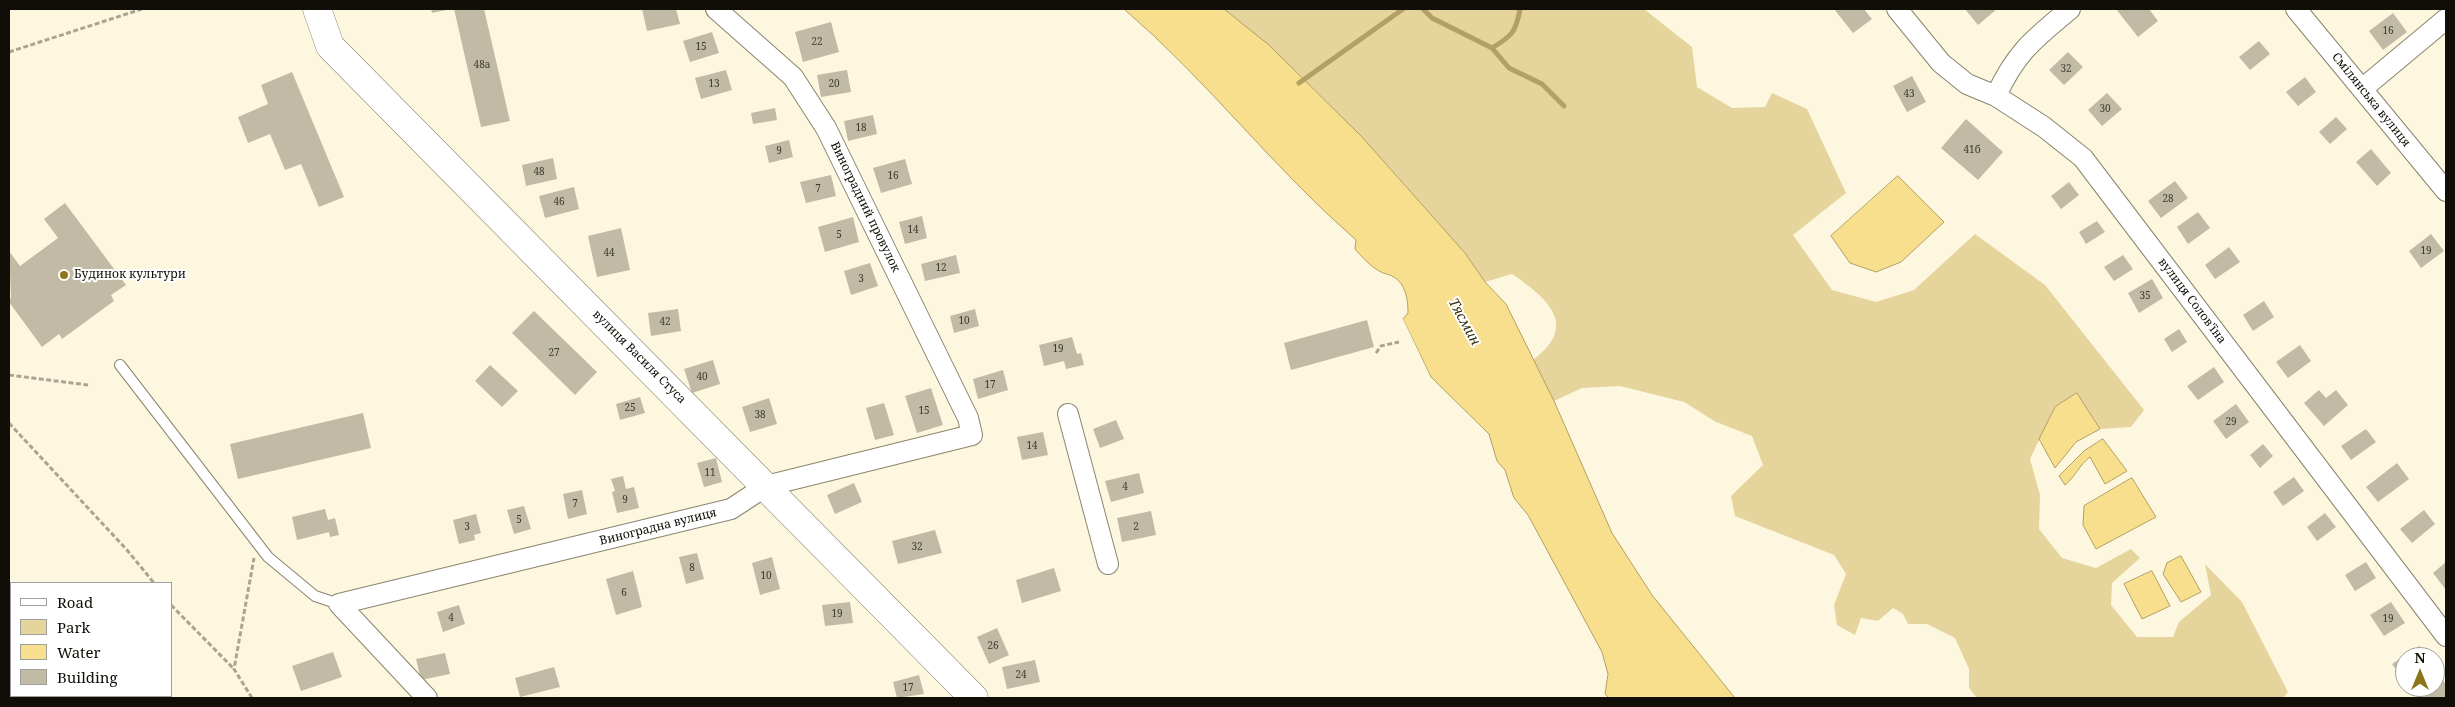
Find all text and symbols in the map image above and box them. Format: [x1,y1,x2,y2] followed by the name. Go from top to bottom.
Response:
[2382,25,2394,37] house number: 16
[811,36,823,48] house number: 22
[695,41,707,53] house number: 15
[2329,50,2413,150] street label: Смілянська вулиця
[474,59,490,71] house number: 48а
[2060,63,2072,75] house number: 32
[708,78,720,90] house number: 13
[828,78,840,90] house number: 20
[1903,88,1915,100] house number: 43
[2099,103,2111,115] house number: 30
[855,122,867,134] house number: 18
[827,139,903,275] street label: Виноградний провулок
[1963,144,1981,156] house number: 41б
[776,145,782,157] house number: 9
[533,166,545,178] house number: 48
[887,170,899,182] house number: 16
[815,183,821,195] house number: 7
[2162,193,2174,205] house number: 28
[553,196,565,208] house number: 46
[907,224,919,236] house number: 14
[836,229,842,241] house number: 5
[2420,245,2432,257] house number: 19
[603,247,615,259] house number: 44
[2155,255,2229,347] street label: вулиця Солов'їна
[935,262,947,274] house number: 12
[74,268,186,282] place label: Будинок культури
[58,269,70,281] marker: Будинок культури
[858,273,864,285] house number: 3
[2139,290,2151,302] house number: 35
[1444,296,1484,348] water label: Тясмин
[589,307,689,407] street label: вулиця Василя Стуса
[958,315,970,327] house number: 10
[659,316,671,328] house number: 42
[1052,343,1064,355] house number: 19
[548,347,560,359] house number: 27
[696,371,708,383] house number: 40
[984,379,996,391] house number: 17
[624,402,636,414] house number: 25
[918,405,930,417] house number: 15
[754,409,766,421] house number: 38
[2225,416,2237,428] house number: 29
[1026,440,1038,452] house number: 14
[704,467,716,479] house number: 11
[1122,481,1128,493] house number: 4
[622,494,628,506] house number: 9
[572,498,578,510] house number: 7
[598,505,718,549] street label: Виноградна вулиця
[516,514,522,526] house number: 5
[464,521,470,533] house number: 3
[1133,521,1139,533] house number: 2
[911,541,923,553] house number: 32
[689,562,695,574] house number: 8
[760,570,772,582] house number: 10
[10,582,172,697] legend
[621,587,627,599] house number: 6
[57,592,93,612] text: Road
[831,608,843,620] house number: 19
[448,612,454,624] house number: 4
[2382,613,2394,625] house number: 19
[57,617,90,637] text: Park
[987,640,999,652] house number: 26
[57,642,100,662] text: Water
[2395,647,2445,697] north arrow
[2414,648,2426,667] text: N
[57,667,118,687] text: Building
[1015,669,1027,681] house number: 24
[902,682,914,694] house number: 17

